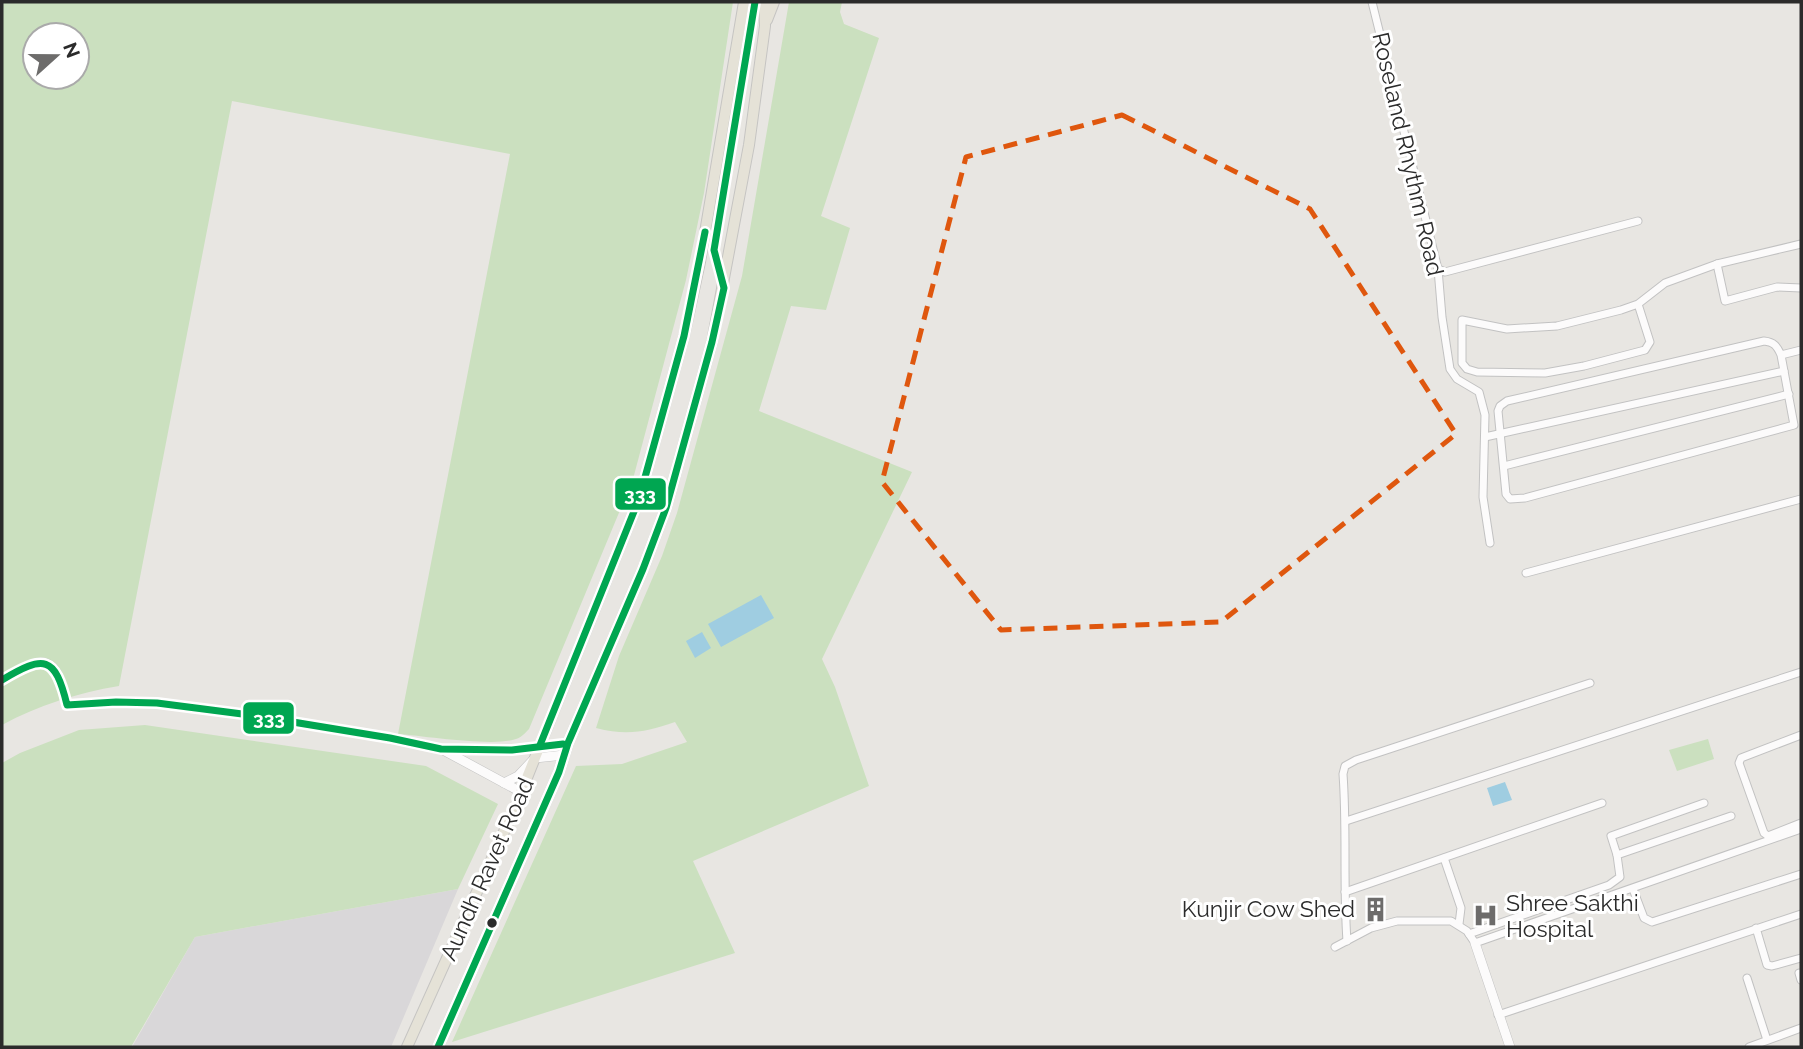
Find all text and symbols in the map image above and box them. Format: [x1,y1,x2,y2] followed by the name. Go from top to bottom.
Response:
[21,21,91,91] north arrow
[1367,29,1450,278] street label: Roseland Rhythm Road
[59,39,85,61] text: N
[614,477,667,511] line badge: 333
[624,483,656,505] text: 333
[242,701,295,735] line badge: 333
[253,707,285,729] text: 333
[434,773,539,964] street label: Aundh Ravet Road
[1506,889,1639,942] place label: Shree Sakthi Hospital
[1182,895,1355,922] place label: Kunjir Cow Shed
[1361,895,1389,923] building icon: Kunjir Cow Shed
[1472,902,1500,930] hospital icon: Shree Sakthi Hospital
[485,916,499,930] unlabelled marker

